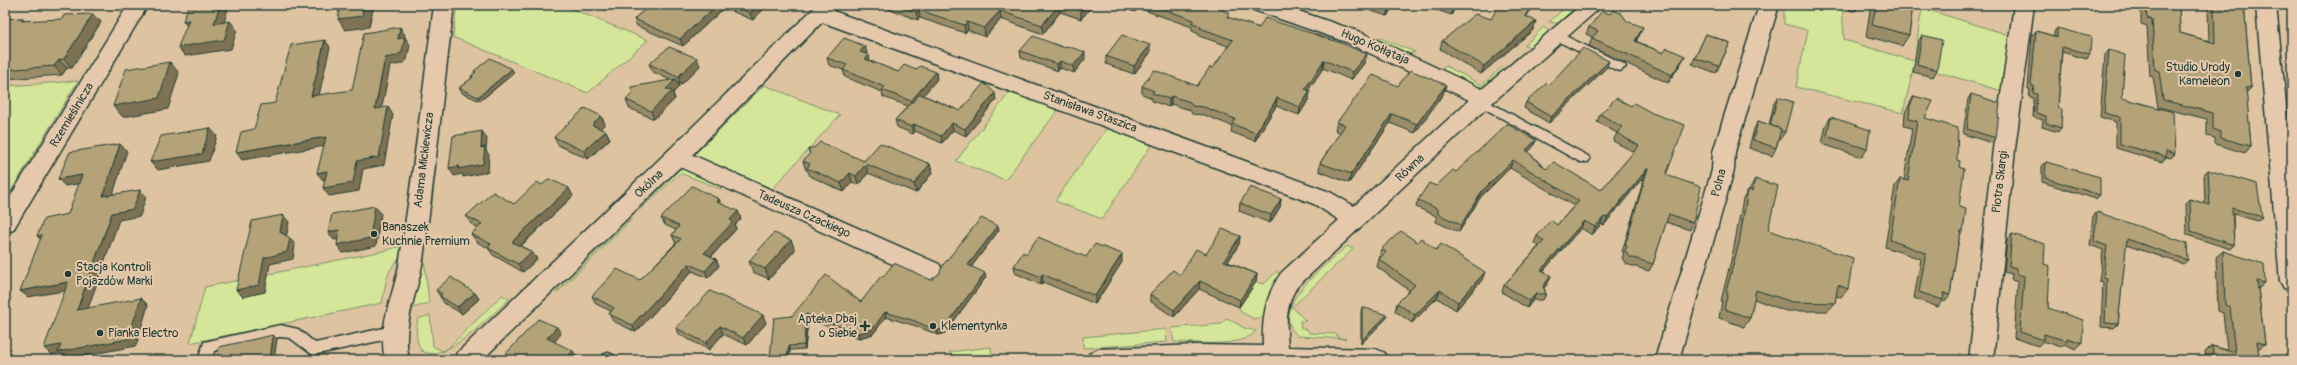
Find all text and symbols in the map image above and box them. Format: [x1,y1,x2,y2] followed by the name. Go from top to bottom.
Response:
[1338,26,1412,68] street label: Hugo Kołłątaja
[2166,60,2230,89] place label: Studio Urody Kameleon
[2233,69,2243,79] marker: Studio Urody Kameleon
[47,80,97,150] street label: Rzemieślnicza
[1041,88,1139,136] street label: Stanisława Staszica
[411,111,437,209] street label: Adama Mickiewicza
[1989,150,2011,214] street label: Piotra Skargi
[1392,151,1428,185] street label: Równa
[631,166,667,201] street label: Okólna
[1708,167,1730,199] street label: Polna
[755,187,853,241] street label: Tadeusza Czackiego
[382,220,470,249] place label: Banaszek Kuchnie Premium
[369,229,379,239] marker: Banaszek Kuchnie Premium
[76,260,152,289] place label: Stacja Kontroli Pojazdów Marki
[63,269,73,279] marker: Stacja Kontroli Pojazdów Marki
[798,312,857,341] place label: Apteka Dbaj o Siebie
[941,319,1008,334] place label: Klementynka
[860,321,870,331] marker: Apteka Dbaj o Siebie
[928,321,938,331] marker: Klementynka
[108,326,179,341] place label: Pianka Electro
[95,328,105,338] marker: Pianka Electro

